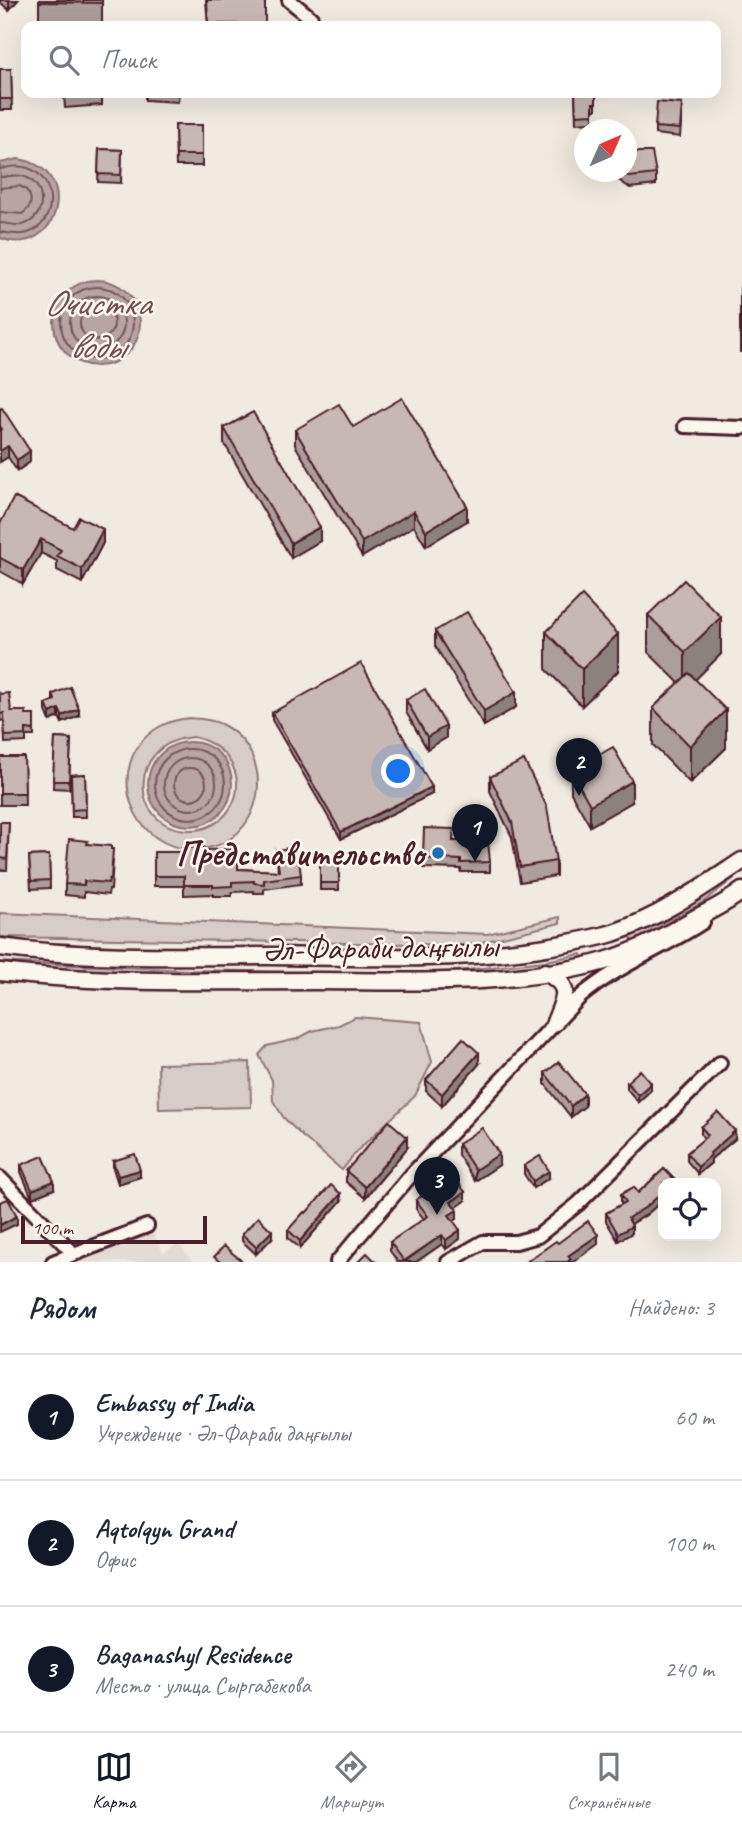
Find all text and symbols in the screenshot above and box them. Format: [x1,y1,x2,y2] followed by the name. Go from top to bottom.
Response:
[21,21,721,98] search box
[45,41,83,79] icon: search
[101,43,156,76] text: Поиск
[574,119,637,182] north arrow
[44,279,153,369] water label: Очистка воды
[556,738,602,796] pin: 2
[381,754,415,788] your location
[452,804,498,862] pin: 1
[176,831,427,876] place label: Представительство
[430,845,446,861] marker: Представительство
[262,922,501,972] street label: Әл-Фараби даңғылы
[414,1157,460,1215] pin: 3
[658,1178,721,1241] map controls
[658,1178,721,1241] button: locate
[21,1213,206,1245] scale bar
[32,1216,73,1240] text: 100 m
[28,1289,95,1327] text: Рядом
[628,1293,714,1322] text: Найдено: 3
[95,1386,253,1419] text: Embassy of India
[46,1403,56,1432] text: 1
[675,1403,714,1432] text: 60 m
[95,1419,351,1448] text: Учреждение · Әл-Фараби даңғылы
[95,1512,233,1545] text: Aqtolqyn Grand
[46,1529,56,1558] text: 2
[665,1529,714,1558] text: 100 m
[95,1545,135,1574] text: Офис
[95,1638,290,1671] text: Baganashyl Residence
[46,1655,56,1684] text: 3
[665,1655,714,1684] text: 240 m
[95,1671,310,1700] text: Место · улица Сыргабекова
[92,1748,136,1814] tab: Карта
[320,1748,383,1814] tab: Маршрут
[567,1748,650,1814] tab: Сохранённые

